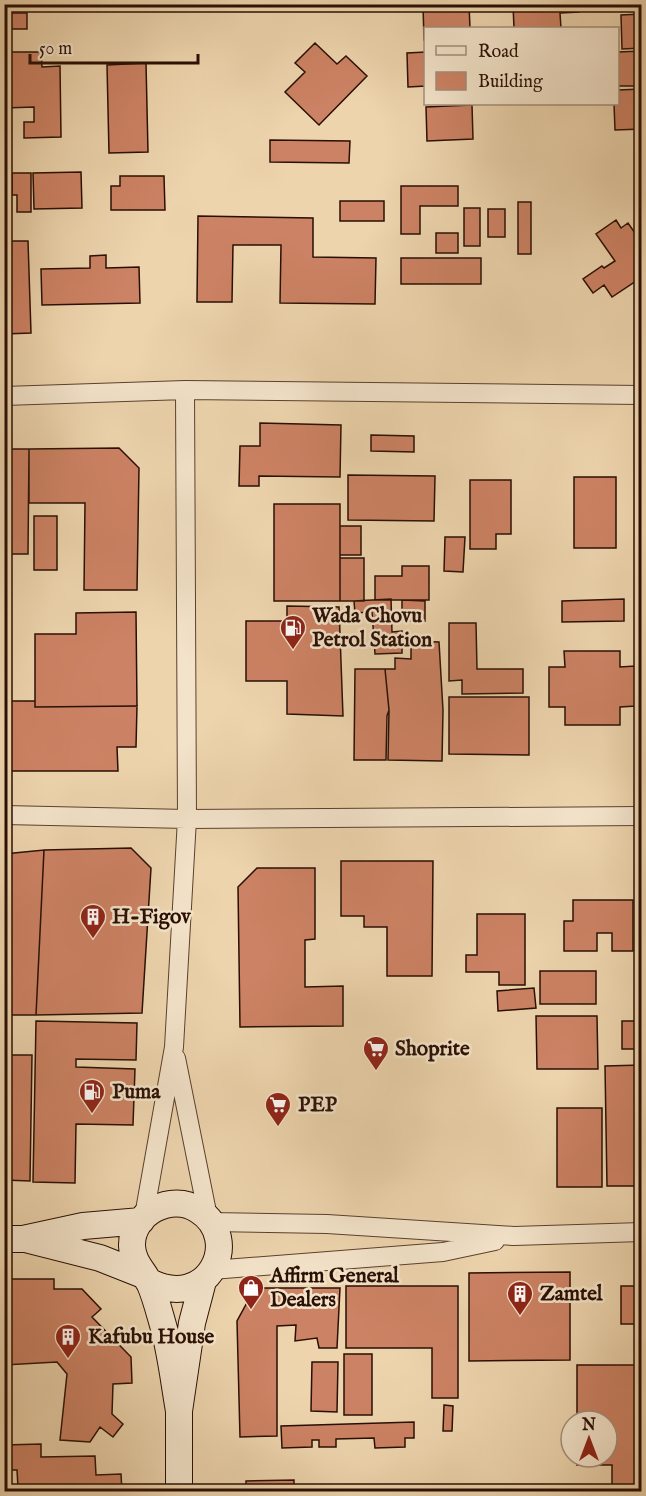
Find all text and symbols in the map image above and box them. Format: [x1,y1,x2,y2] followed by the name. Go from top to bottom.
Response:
[30,27,198,65] scale bar
[424,27,619,105] legend
[39,38,72,61] text: 50 m
[478,41,519,64] text: Road
[478,71,543,94] text: Building
[311,603,432,654] place label: Wada Chovu Petrol Station
[278,613,308,651] fuel station icon: Wada Chovu Petrol Station
[78,902,108,940] building icon: H-Figov
[112,904,191,931] place label: H-Figov
[361,1034,391,1072] supermarket icon: Shoprite
[395,1036,470,1063] place label: Shoprite
[77,1077,107,1115] fuel station icon: Puma
[112,1079,161,1106] place label: Puma
[263,1090,293,1128] supermarket icon: PEP
[298,1092,338,1119] place label: PEP
[269,1263,400,1314] place label: Affirm General Dealers
[236,1273,266,1311] shop icon: Affirm General Dealers
[505,1279,535,1317] building icon: Zamtel
[540,1281,604,1308] place label: Zamtel
[53,1322,83,1360] building icon: Kafubu House
[88,1324,215,1351] place label: Kafubu House
[559,1409,619,1469] north arrow
[581,1416,596,1436] text: N

